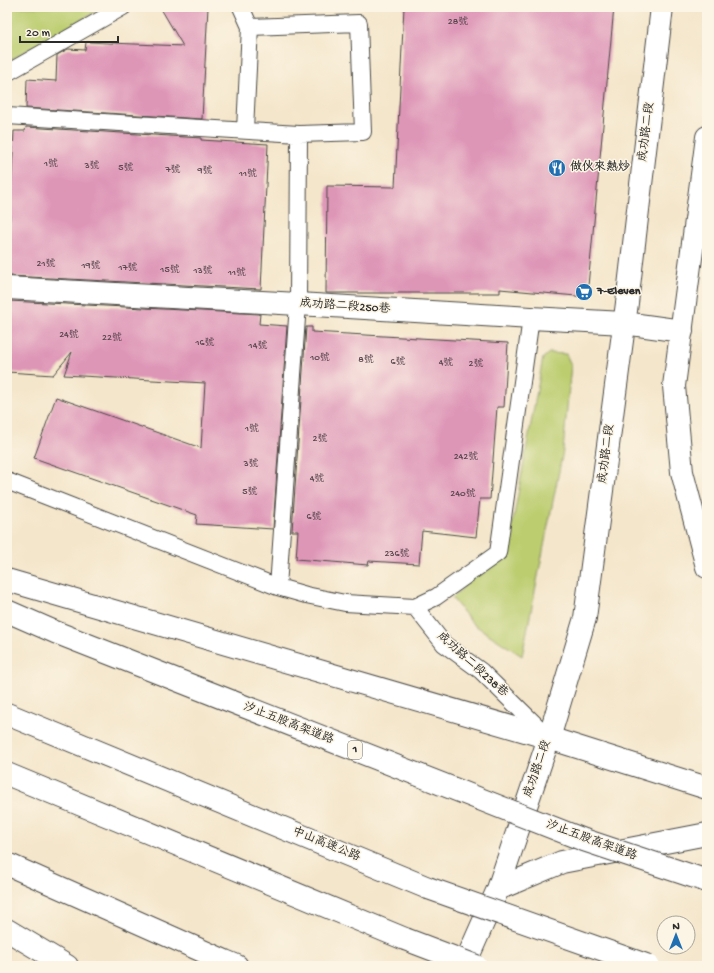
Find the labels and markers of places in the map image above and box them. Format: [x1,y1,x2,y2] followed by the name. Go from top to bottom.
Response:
[547,158,567,178] restaurant icon: 做伙來熱炒
[570,159,630,175] place label: 做伙來熱炒
[574,282,594,302] supermarket icon: 7-Eleven
[596,285,641,299] place label: 7-Eleven

